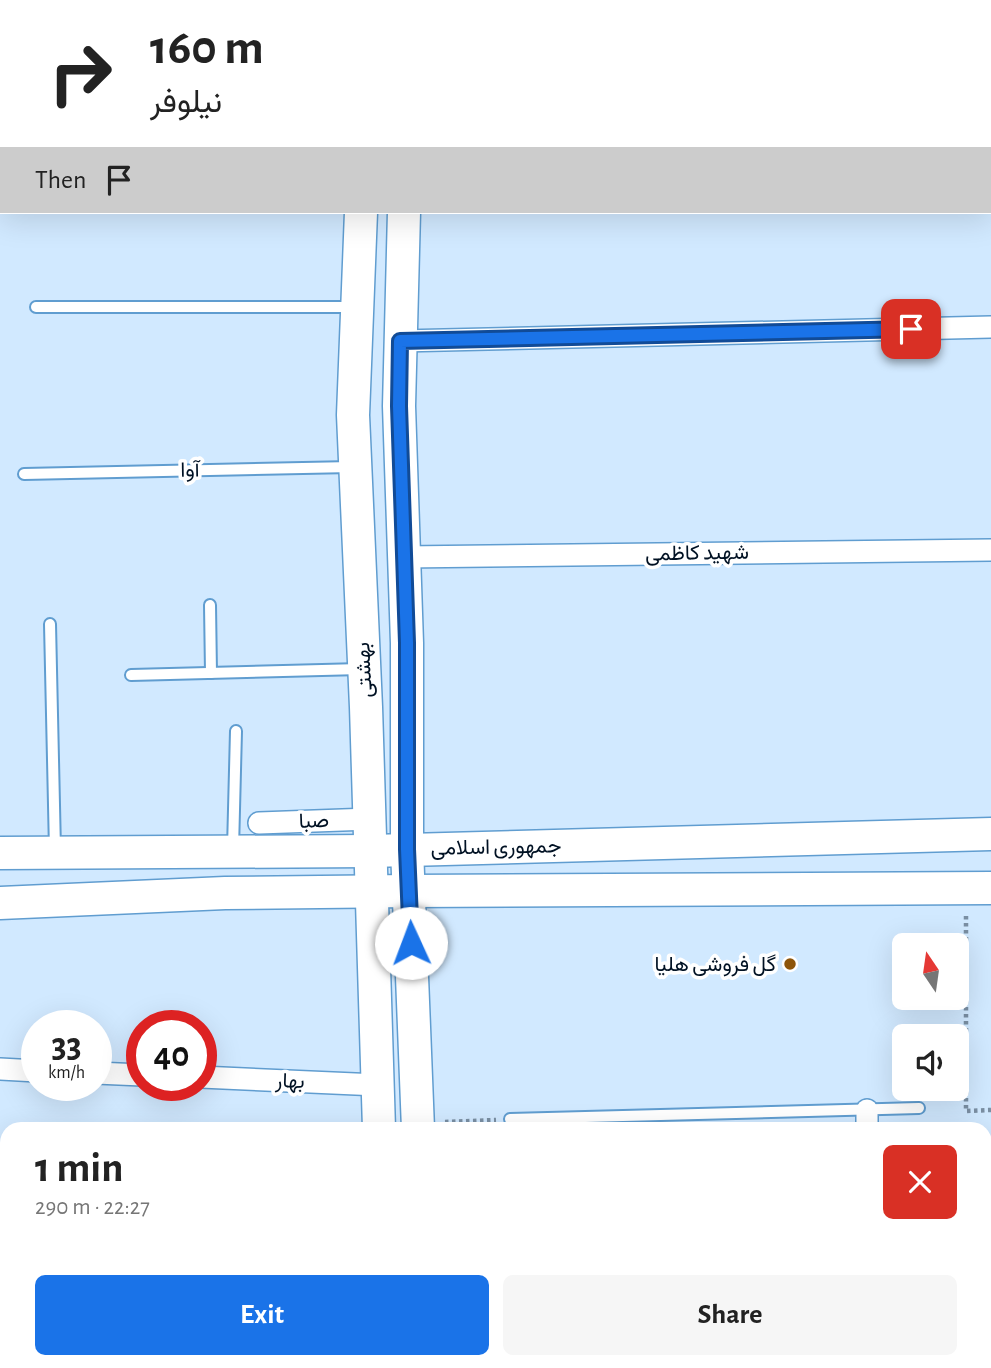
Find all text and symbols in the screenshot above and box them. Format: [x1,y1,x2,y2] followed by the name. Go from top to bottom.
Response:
[150,24,264,73] text: 160 m
[35,28,126,119] icon: right
[150,86,222,118] text: نیلوفر
[100,161,138,199] icon: arrive
[35,167,86,193] text: Then
[881,299,941,359] pin
[892,310,930,348] icon: arrive
[180,459,202,483] street label: آوا
[645,542,749,566] street label: شهید کاظمی
[352,642,378,698] street label: بهشتی
[298,810,330,833] street label: صبا
[430,835,562,861] street label: جمهوری اسلامی
[374,906,448,980] position arrow
[892,933,970,1010] north arrow
[892,933,969,1101] map controls
[654,954,776,977] place label: گل فروشی هلیا
[782,956,798,972] marker: گل فروشی هلیا
[126,1010,217,1101] speed limit sign: 40
[892,1024,969,1101] button: sound
[51,1029,82,1064] text: 33
[48,1064,85,1082] text: km/h
[274,1070,305,1094] street label: بهار
[883,1145,957,1219] button: close
[35,1147,124,1189] text: 1 min
[35,1196,150,1219] text: 290 m · 22:27
[35,1275,489,1355] button: Exit
[503,1275,957,1355] button: Share

